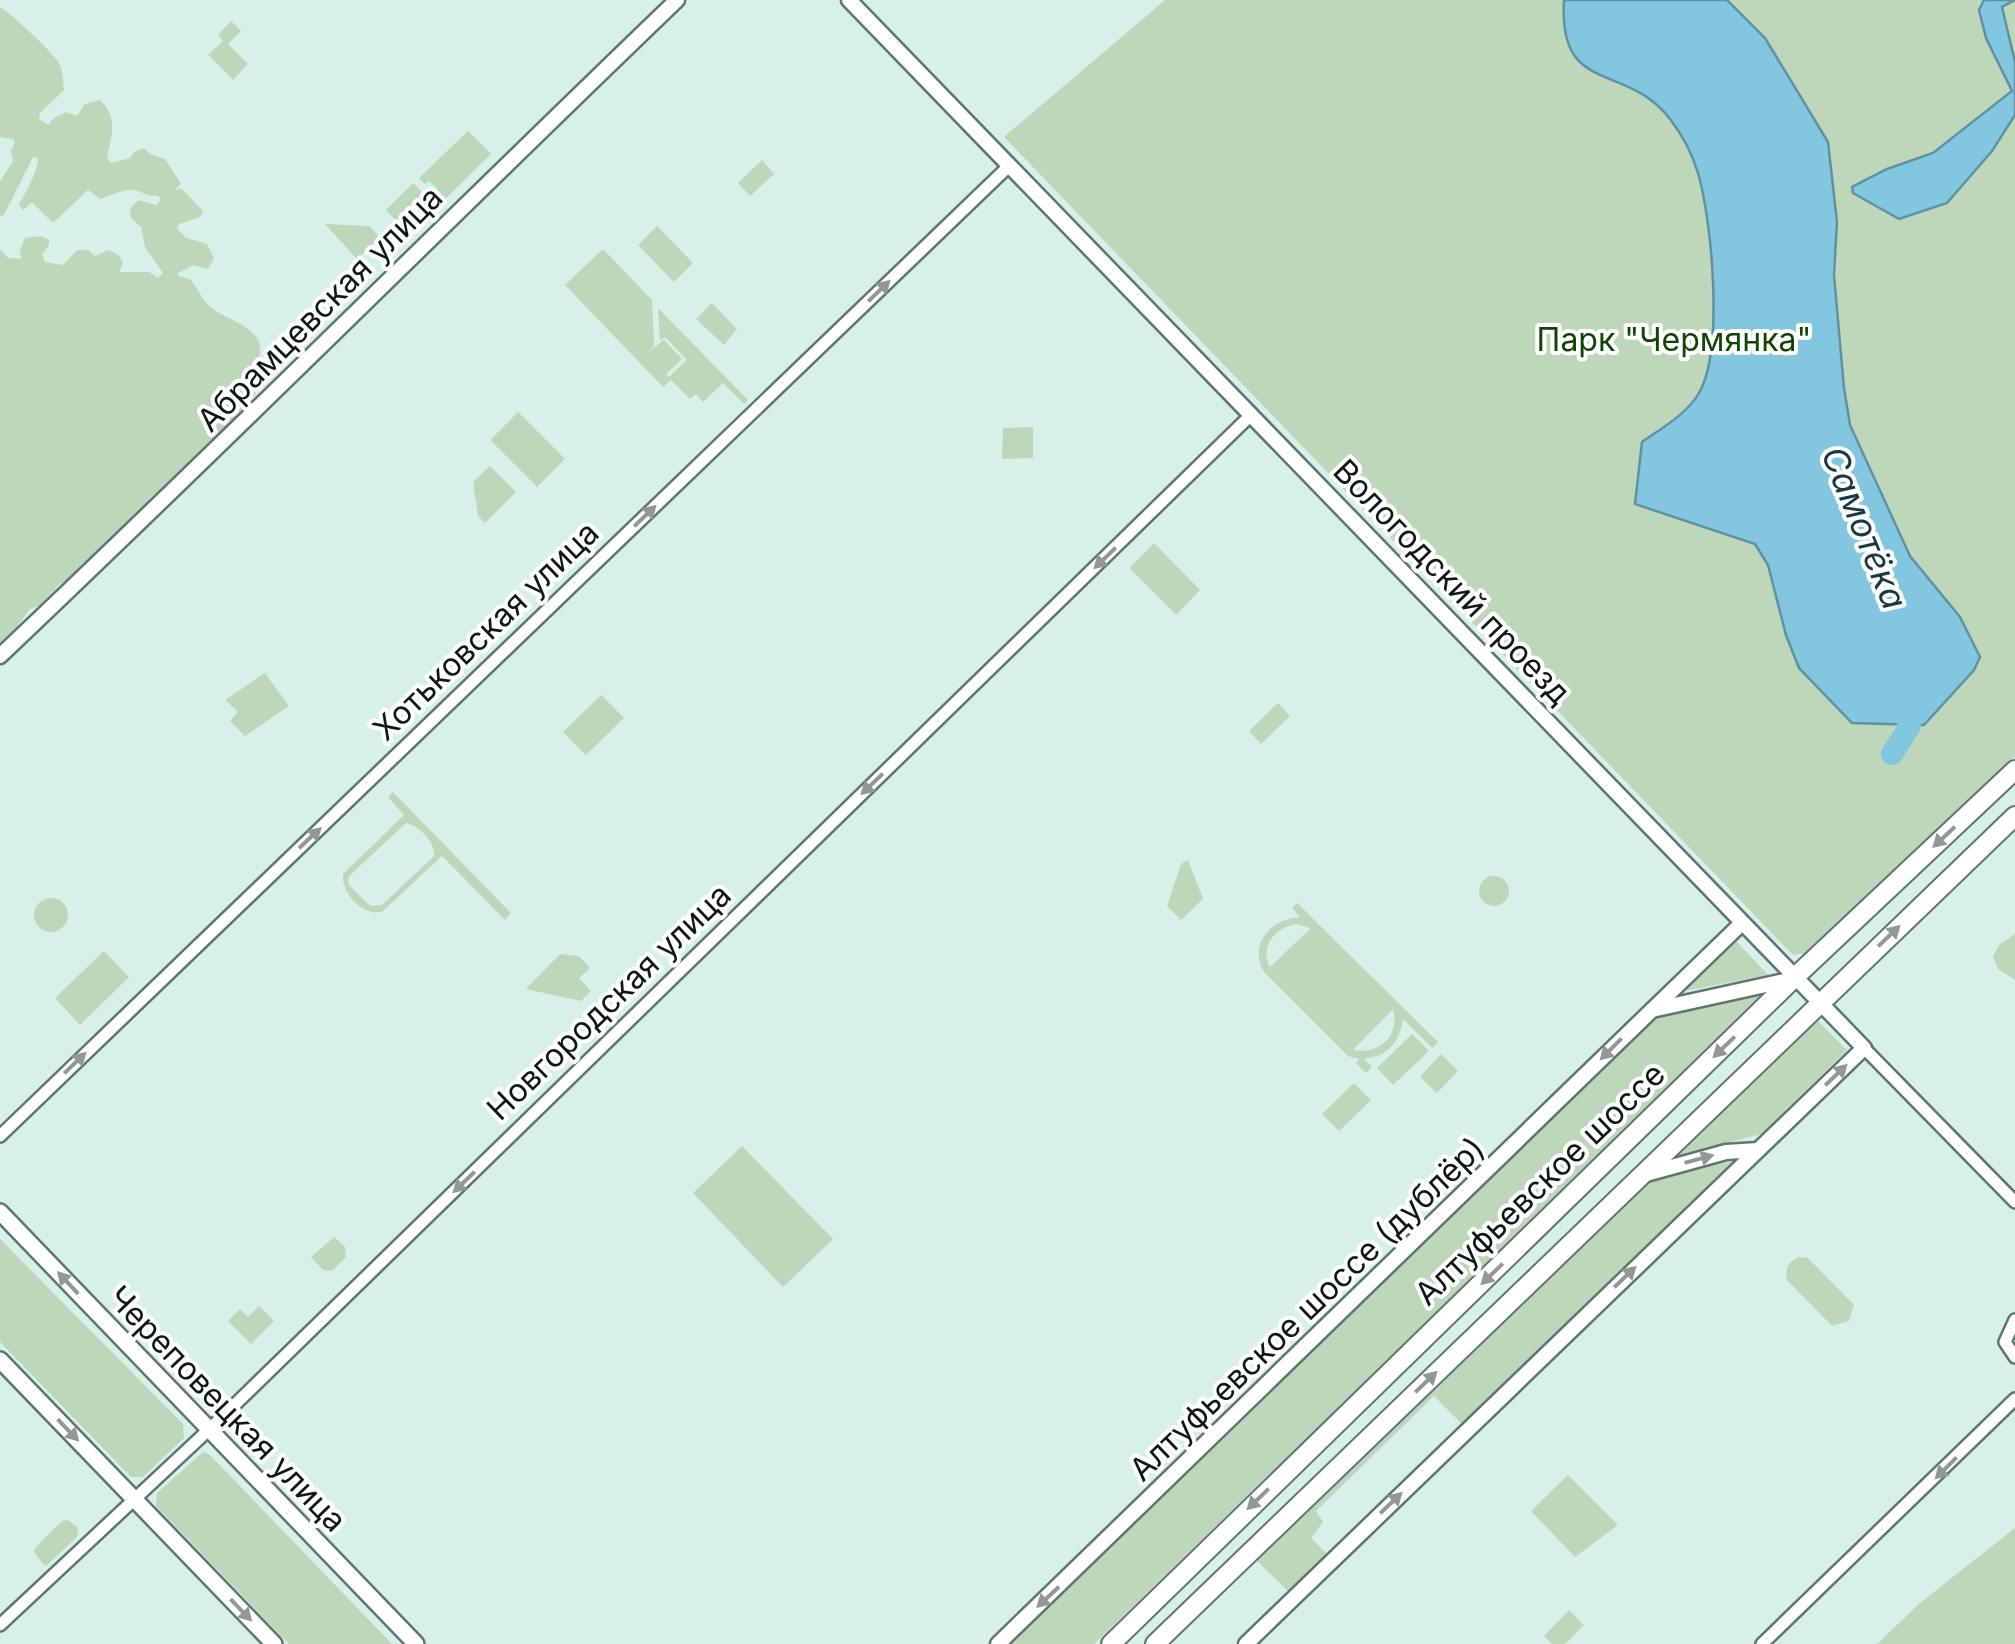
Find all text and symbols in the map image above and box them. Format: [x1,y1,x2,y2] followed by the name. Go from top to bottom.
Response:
[189,178,450,439] street label: Абрамцевская улица
[867,280,891,303] one-way arrow
[1537,320,1811,359] park label: Парк "Чермянка"
[1813,440,1917,615] water label: Самотёка
[1325,451,1579,712] street label: Вологодский проезд
[633,505,657,528] one-way arrow
[365,513,607,748] street label: Хотьковская улица
[1093,545,1117,569] one-way arrow
[860,772,884,795] one-way arrow
[1932,825,1956,848] one-way arrow
[297,827,321,850] one-way arrow
[479,875,739,1128] street label: Новгородская улица
[1876,925,1900,948] one-way arrow
[1713,1034,1737,1058] one-way arrow
[1600,1037,1623,1061] one-way arrow
[63,1052,87,1076] one-way arrow
[1407,1054,1673,1313] street label: Алтуфьевское шоссе
[1823,1064,1847,1087] one-way arrow
[1121,1129,1492,1489] street label: Алтуфьевское шоссе (дублёр)
[1683,1151,1714,1167] one-way arrow
[452,1170,476,1193] one-way arrow
[1480,1261,1504,1285] one-way arrow
[1613,1266,1637,1289] one-way arrow
[57,1272,80,1296] one-way arrow
[100,1278,355,1540] street label: Череповецкая улица
[1414,1371,1438,1394] one-way arrow
[56,1418,79,1442] one-way arrow
[1935,1456,1959,1480] one-way arrow
[1246,1487,1270,1510] one-way arrow
[1379,1492,1403,1515] one-way arrow
[1036,1585,1060,1608] one-way arrow
[228,1597,252,1621] one-way arrow

